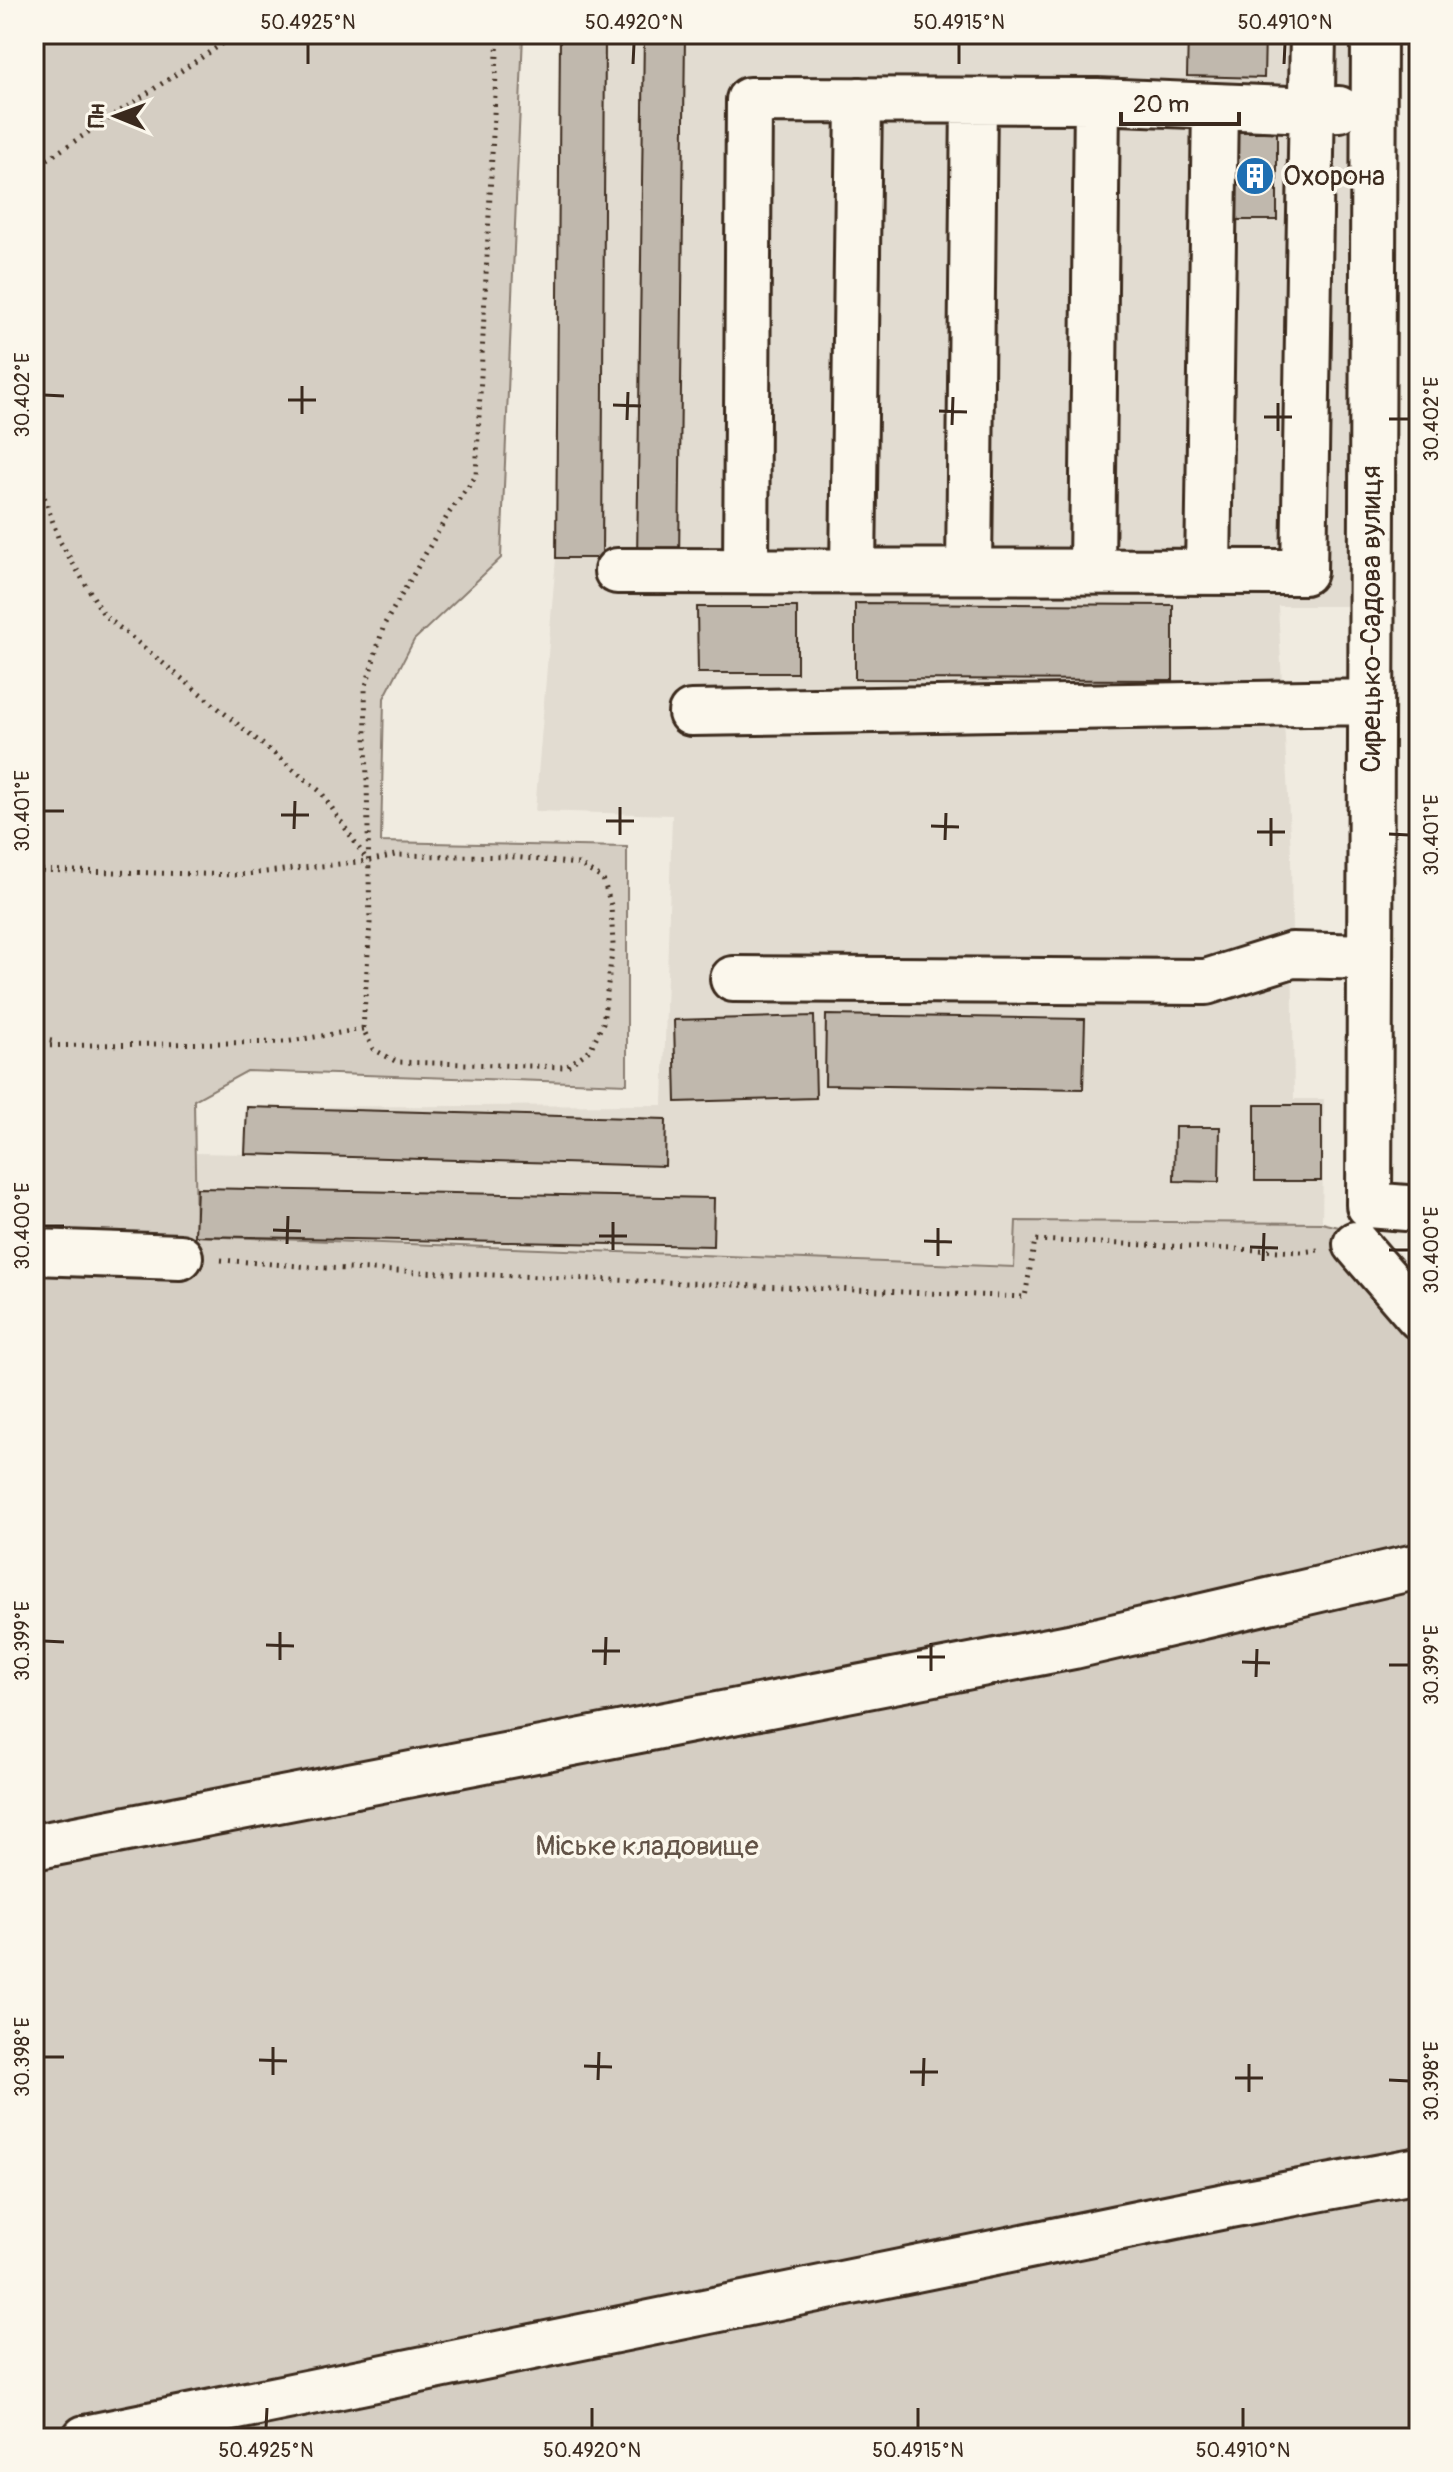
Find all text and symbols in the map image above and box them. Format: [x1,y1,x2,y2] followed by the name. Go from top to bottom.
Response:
[260,10,356,35] text: 50.4925°N
[585,10,683,35] text: 50.4920°N
[913,10,1005,35] text: 50.4915°N
[1238,10,1332,35] text: 50.4910°N
[76,76,156,156] north arrow
[1121,76,1239,126] scale bar
[1133,90,1189,119] text: 20 m
[83,103,111,128] text: Пн
[1234,155,1276,197] building icon: Охорона
[1283,159,1385,194] place label: Охорона
[10,353,35,437] text: 30.402°E
[1419,377,1444,461] text: 30.402°E
[1354,465,1389,773] street label: Сирецько-Садова вулиця
[10,770,35,852] text: 30.401°E
[1419,794,1444,876] text: 30.401°E
[10,1182,35,1270] text: 30.400°E
[1419,1206,1444,1294] text: 30.400°E
[10,1601,35,1681] text: 30.399°E
[1419,1625,1444,1705] text: 30.399°E
[535,1829,759,1864] park label: Міське кладовище
[10,2017,35,2097] text: 30.398°E
[1419,2041,1444,2121] text: 30.398°E
[218,2438,314,2463] text: 50.4925°N
[543,2438,641,2463] text: 50.4920°N
[872,2438,964,2463] text: 50.4915°N
[1196,2438,1290,2463] text: 50.4910°N

